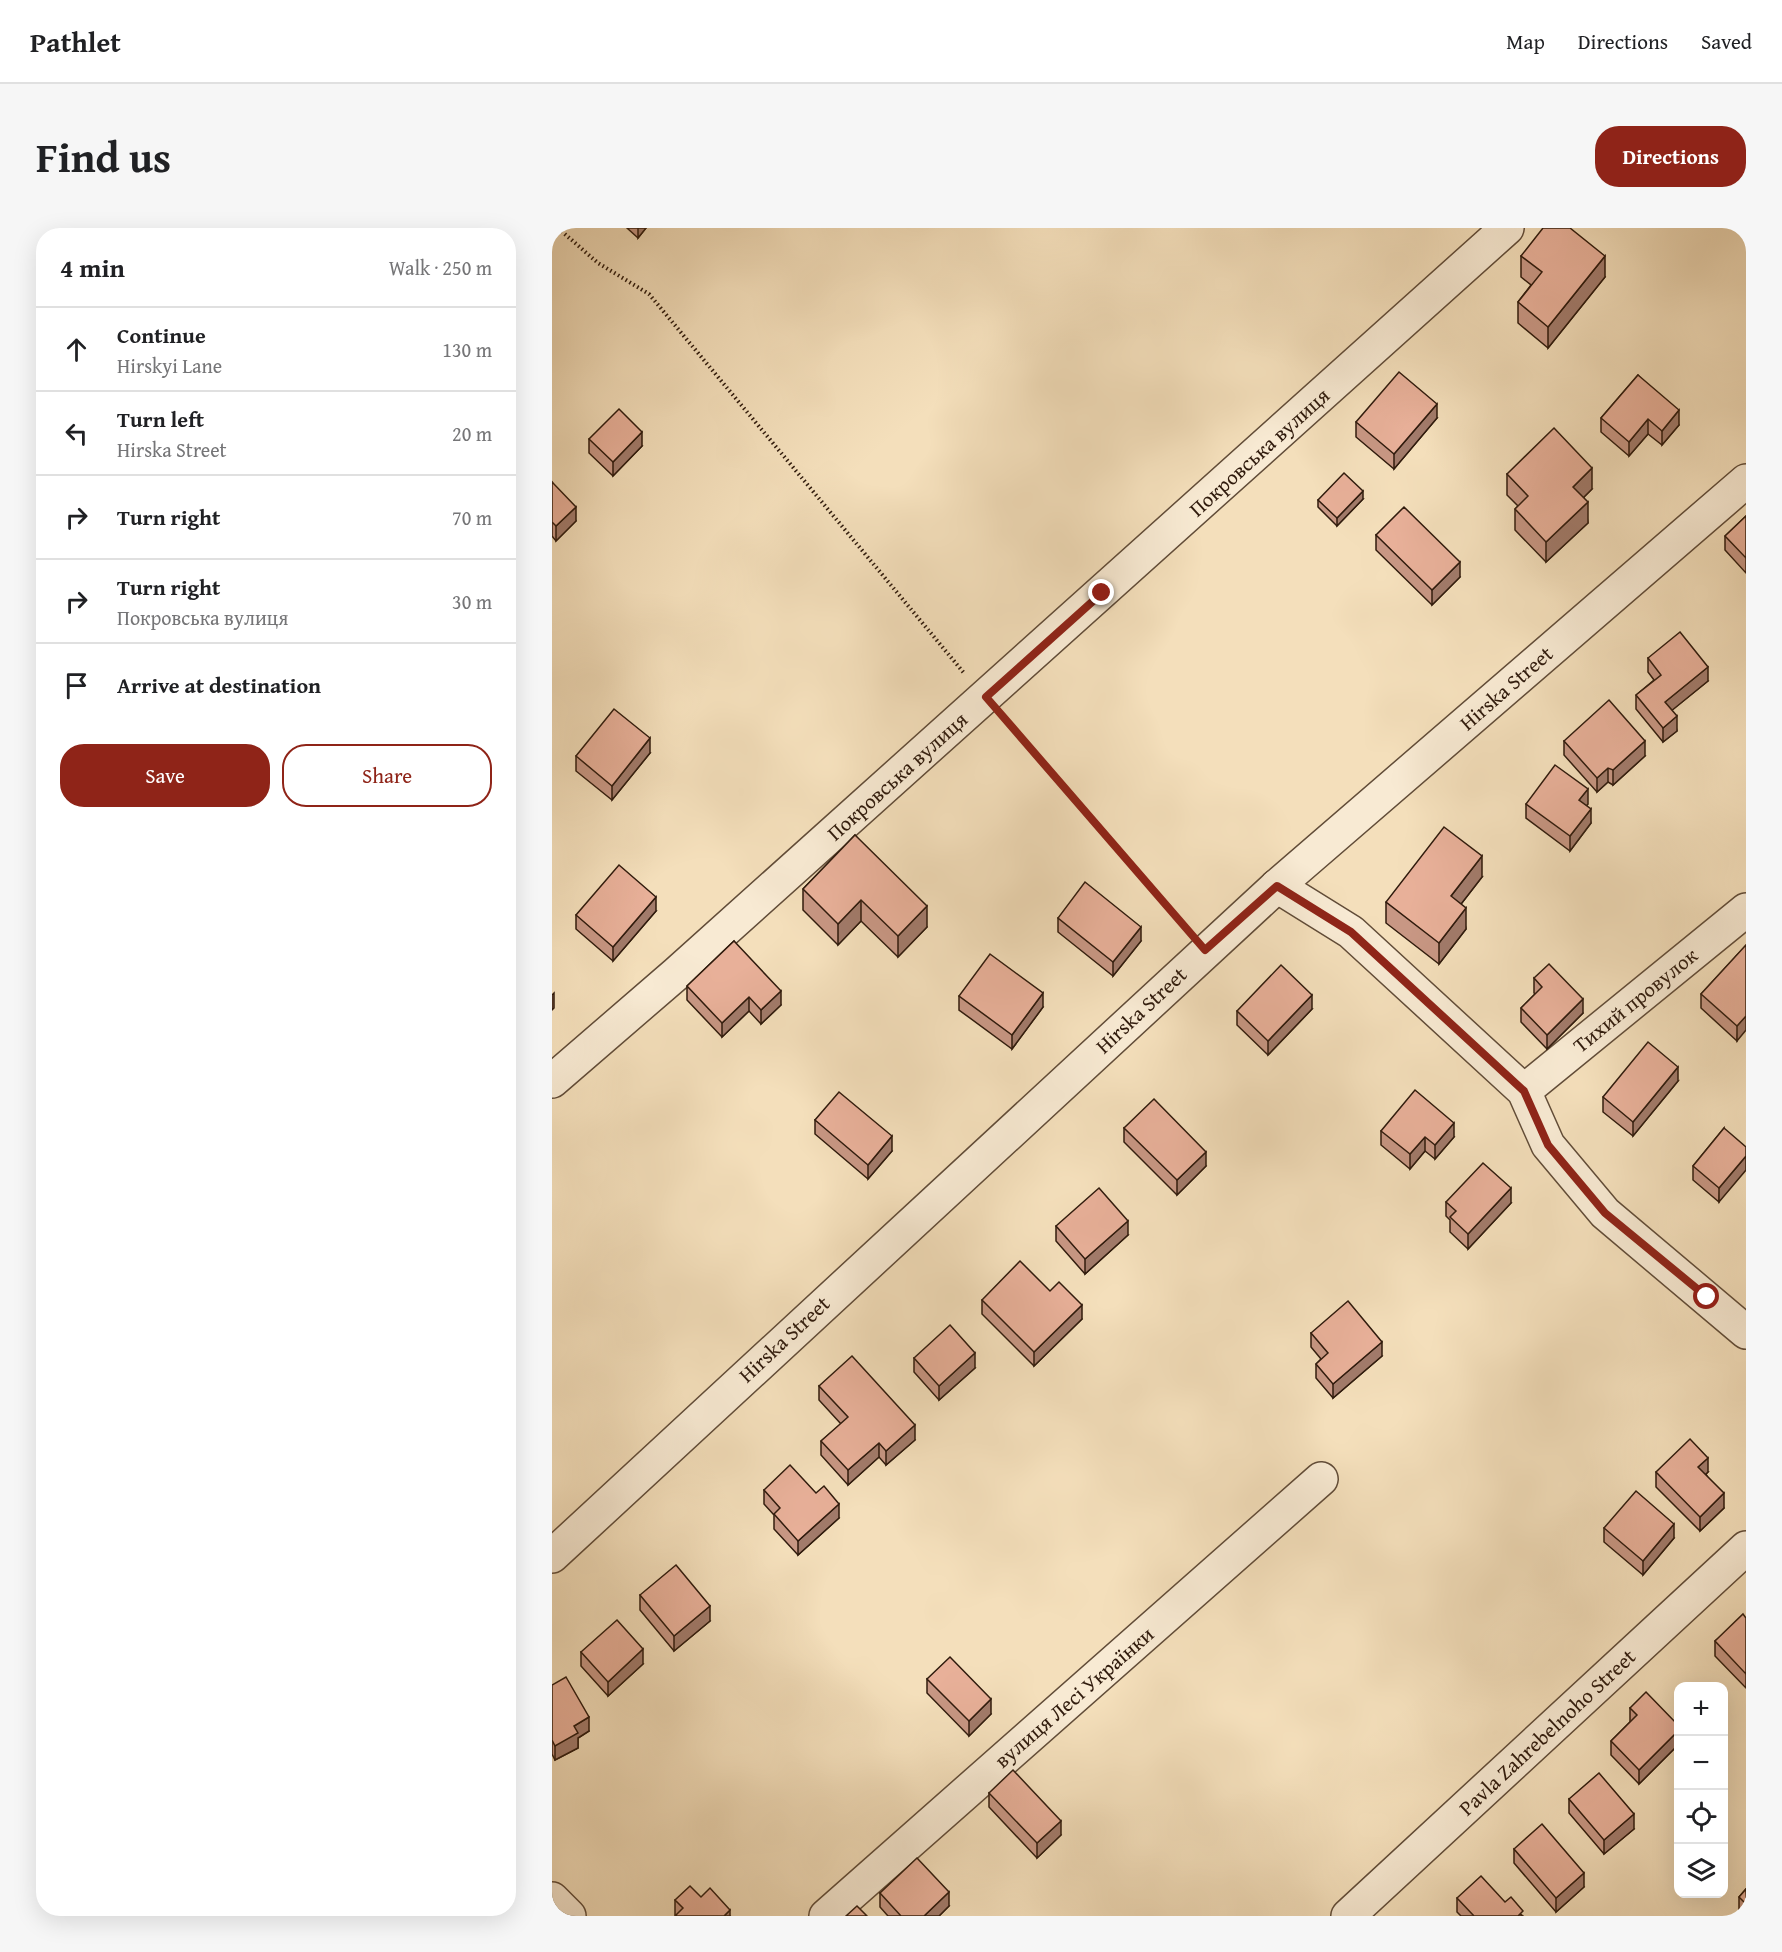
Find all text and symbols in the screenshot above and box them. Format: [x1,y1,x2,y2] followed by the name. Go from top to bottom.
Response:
[30,21,121,62] text: Pathlet
[1506,26,1545,57] text: Map
[1578,26,1668,57] text: Directions
[1701,26,1752,57] text: Saved
[36,126,171,187] text: Find us
[1595,126,1746,187] button: Directions
[60,248,125,287] text: 4 min
[389,253,492,282] text: Walk · 250 m
[117,319,206,351] text: Continue
[60,333,93,366] icon: ahead
[442,335,492,364] text: 130 m
[117,351,222,380] text: Hirskyi Lane
[1182,380,1337,524] street label: Покровська вулиця
[117,403,204,435] text: Turn left
[60,417,93,450] icon: left
[452,419,492,448] text: 20 m
[117,435,227,464] text: Hirska Street
[60,501,93,534] icon: right
[117,501,220,533] text: Turn right
[452,503,492,532] text: 70 m
[117,571,220,603] text: Turn right
[1088,579,1114,605] route end
[60,585,93,618] icon: right
[452,587,492,616] text: 30 m
[117,603,288,632] text: Покровська вулиця
[1452,638,1560,737] street label: Hirska Street
[60,669,93,702] icon: arrive
[117,669,321,701] text: Arrive at destination
[820,704,975,848] street label: Покровська вулиця
[60,744,270,807] button: Save
[282,744,492,807] button: Share
[1566,940,1704,1060] street label: Тихий провулок
[1088,959,1194,1061] street label: Hirska Street
[1693,1283,1719,1309] route start
[731,1288,837,1390] street label: Hirska Street
[987,1619,1161,1775] street label: вулиця Лесі Українки
[1452,1641,1643,1823] street label: Pavla Zahrebelnoho Street
[1674,1682,1728,1898] map controls
[1674,1682,1728,1736] button: +
[1674,1736,1728,1790] button: −
[1674,1790,1728,1844] button: locate
[1674,1844,1728,1898] button: layers

